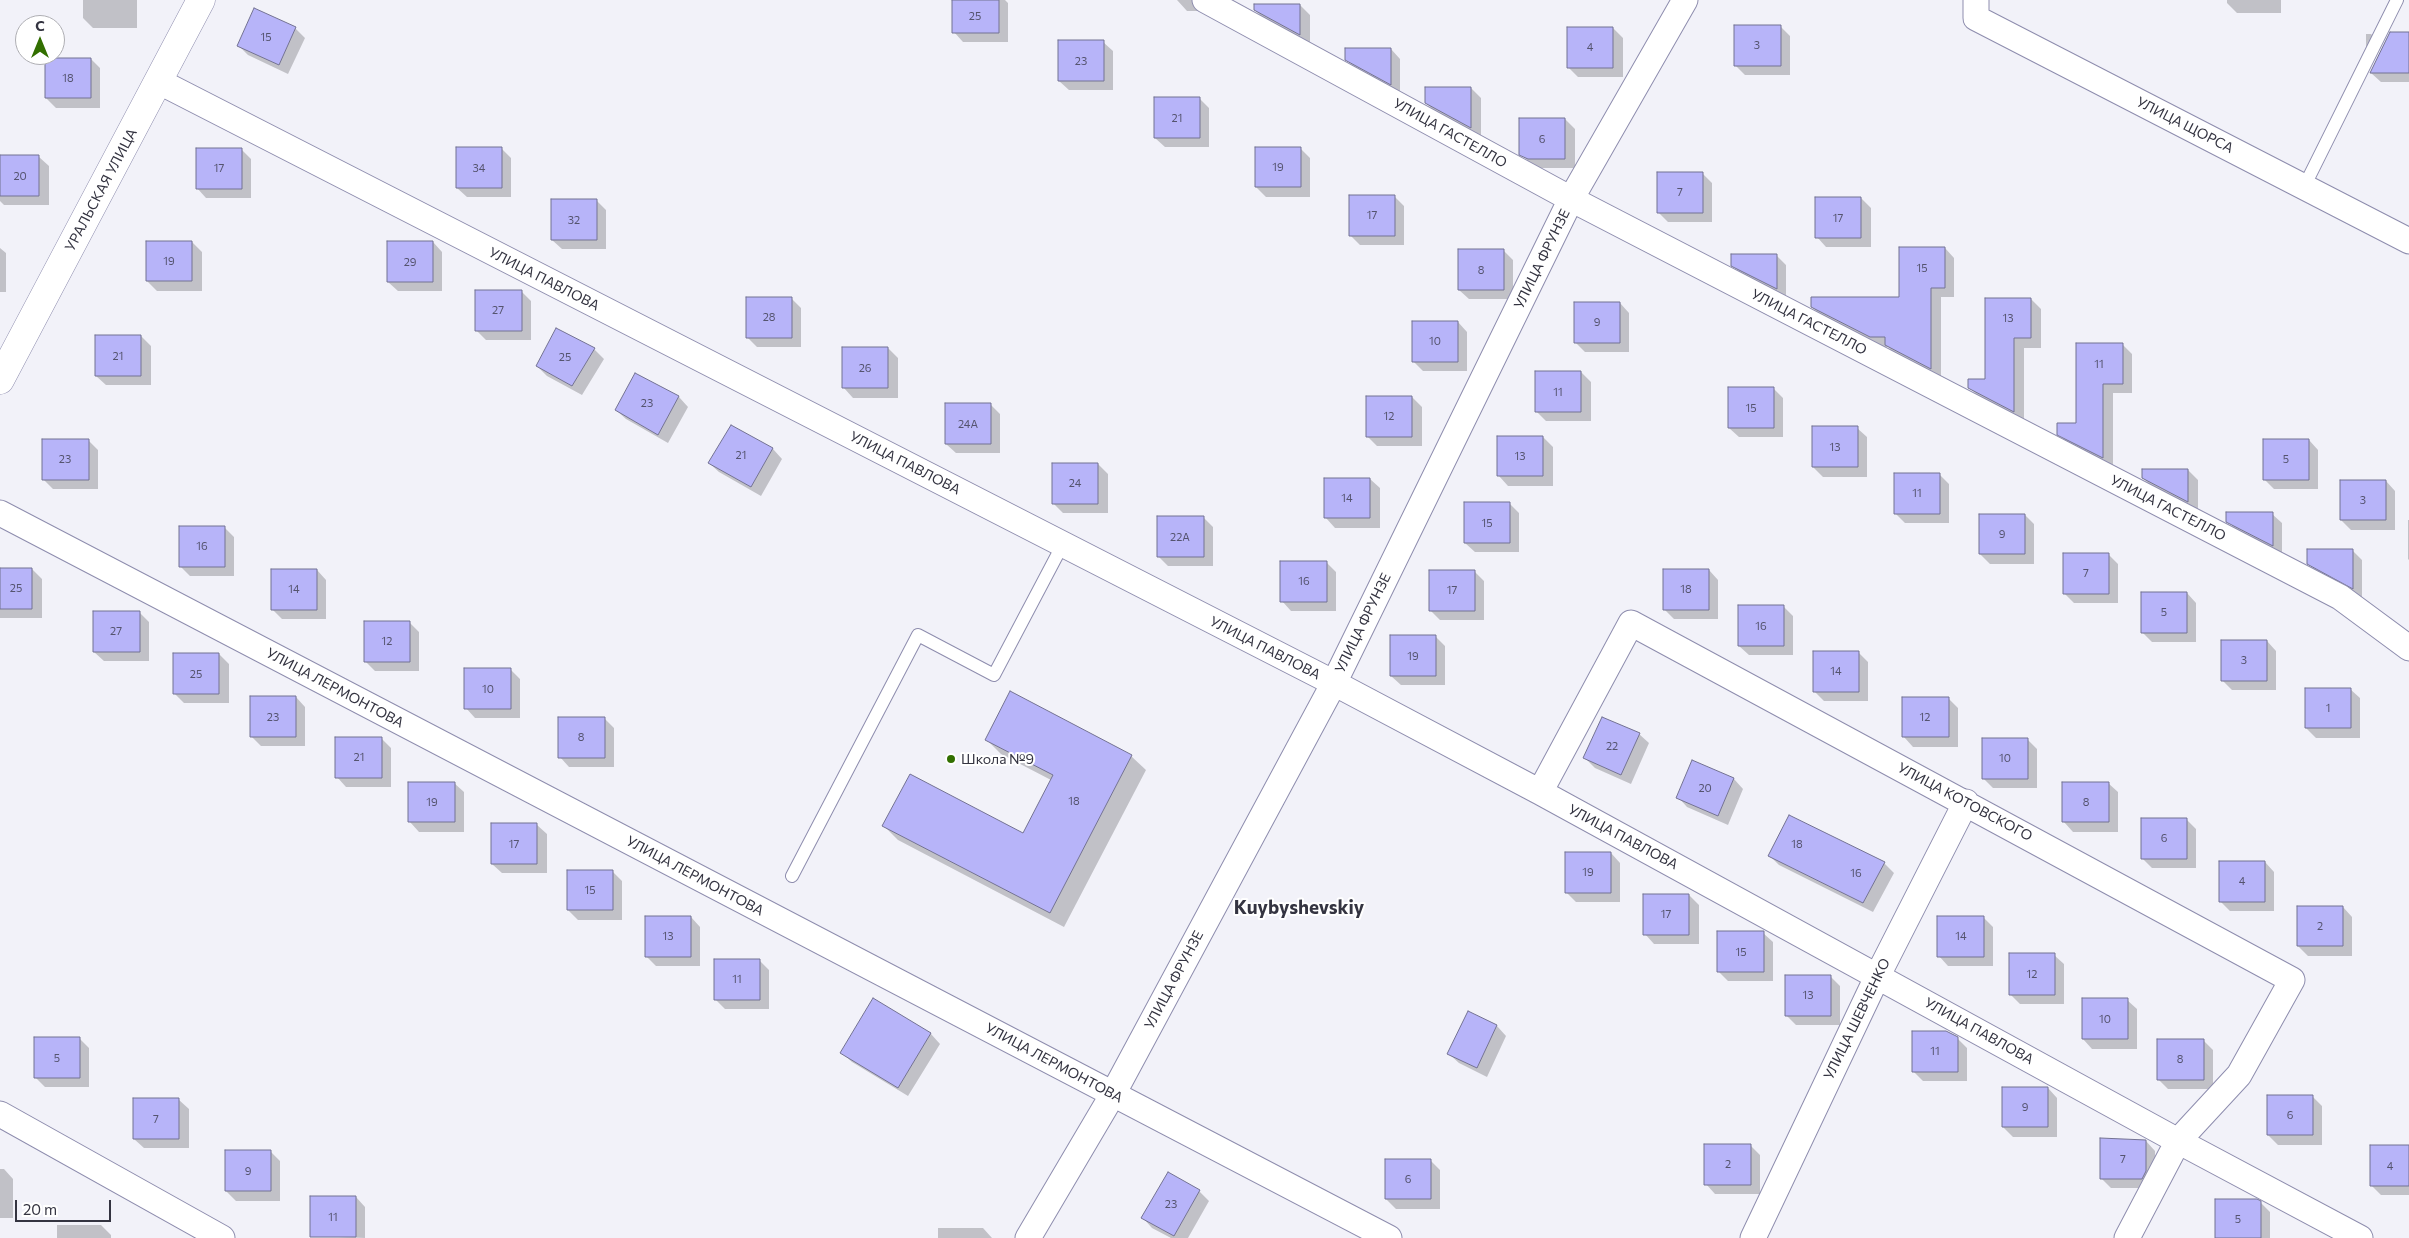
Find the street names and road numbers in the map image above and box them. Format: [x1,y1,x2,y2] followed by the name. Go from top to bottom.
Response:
[2134,93,2236,157] street label: УЛИЦА ЩОРСА
[1390,95,1510,171] street label: УЛИЦА ГАСТЕЛЛО
[61,126,141,254] street label: УРАЛЬСКАЯ УЛИЦА
[1511,206,1573,312] street label: УЛИЦА ФРУНЗЕ
[486,244,602,314] street label: УЛИЦА ПАВЛОВА
[1748,286,1870,358] street label: УЛИЦА ГАСТЕЛЛО
[847,428,963,498] street label: УЛИЦА ПАВЛОВА
[2107,472,2229,544] street label: УЛИЦА ГАСТЕЛЛО
[1332,570,1394,676] street label: УЛИЦА ФРУНЗЕ
[1207,613,1323,683] street label: УЛИЦА ПАВЛОВА
[263,645,407,731] street label: УЛИЦА ЛЕРМОНТОВА
[1895,759,2035,845] street label: УЛИЦА КОТОВСКОГО
[1565,801,1681,873] street label: УЛИЦА ПАВЛОВА
[623,833,767,919] street label: УЛИЦА ЛЕРМОНТОВА
[1141,928,1207,1032] street label: УЛИЦА ФРУНЗЕ
[1820,956,1894,1082] street label: УЛИЦА ШЕВЧЕНКО
[1922,994,2036,1068] street label: УЛИЦА ПАВЛОВА
[982,1020,1126,1106] street label: УЛИЦА ЛЕРМОНТОВА

